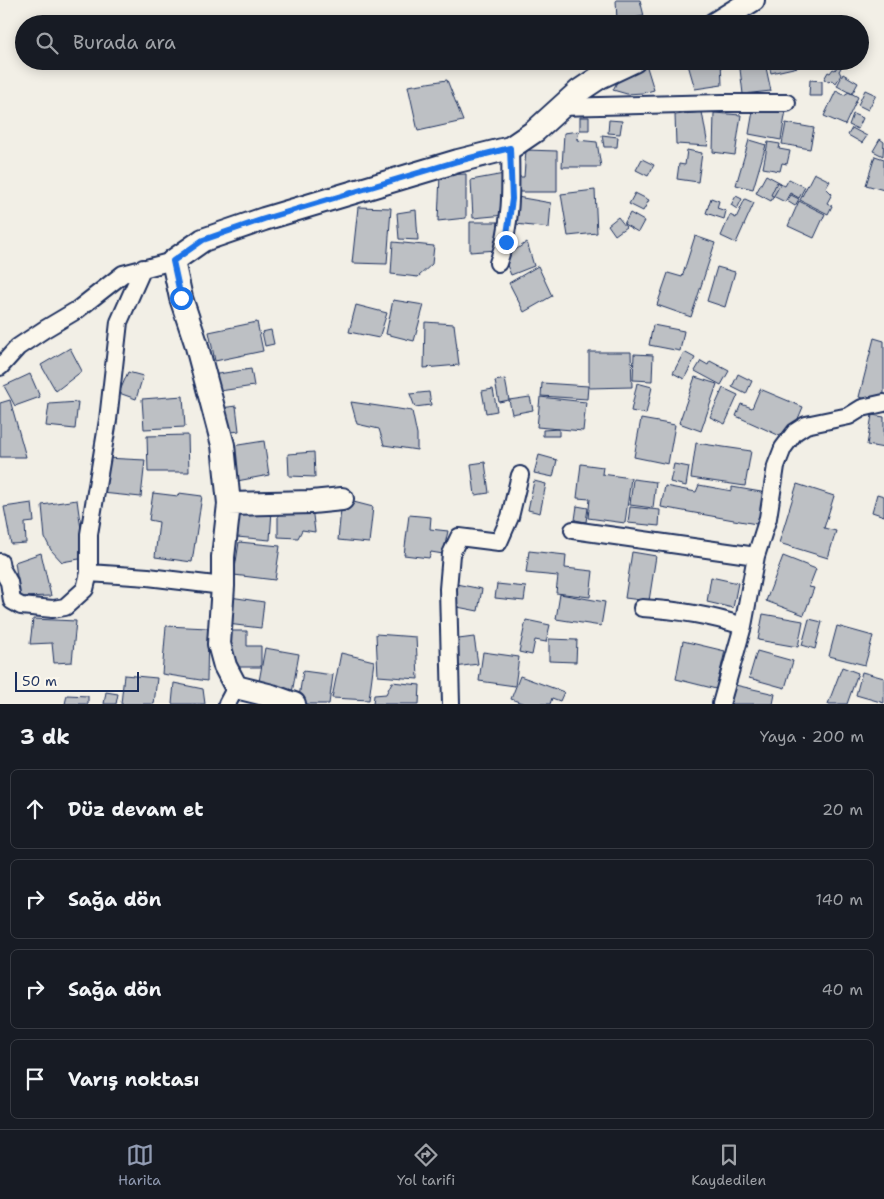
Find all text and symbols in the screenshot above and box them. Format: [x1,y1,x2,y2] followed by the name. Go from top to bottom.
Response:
[15,15,869,70] search box
[33,29,61,57] icon: search
[73,30,176,55] text: Burada ara
[495,231,518,254] route end
[170,287,193,310] route start
[15,669,139,692] scale bar
[22,672,57,690] text: 50 m
[20,723,70,751] text: 3 dk
[760,726,864,747] text: Yaya · 200 m
[21,795,49,823] icon: ahead
[68,797,204,822] text: Düz devam et
[822,799,863,820] text: 20 m
[21,885,49,913] icon: right
[68,887,161,912] text: Sağa dön
[816,889,863,910] text: 140 m
[21,975,49,1003] icon: right
[68,977,161,1002] text: Sağa dön
[821,979,863,1000] text: 40 m
[21,1065,49,1093] icon: arrive
[68,1067,199,1092] text: Varış noktası
[118,1141,161,1189] tab: Harita
[397,1141,455,1189] tab: Yol tarifi
[691,1141,766,1189] tab: Kaydedilen

